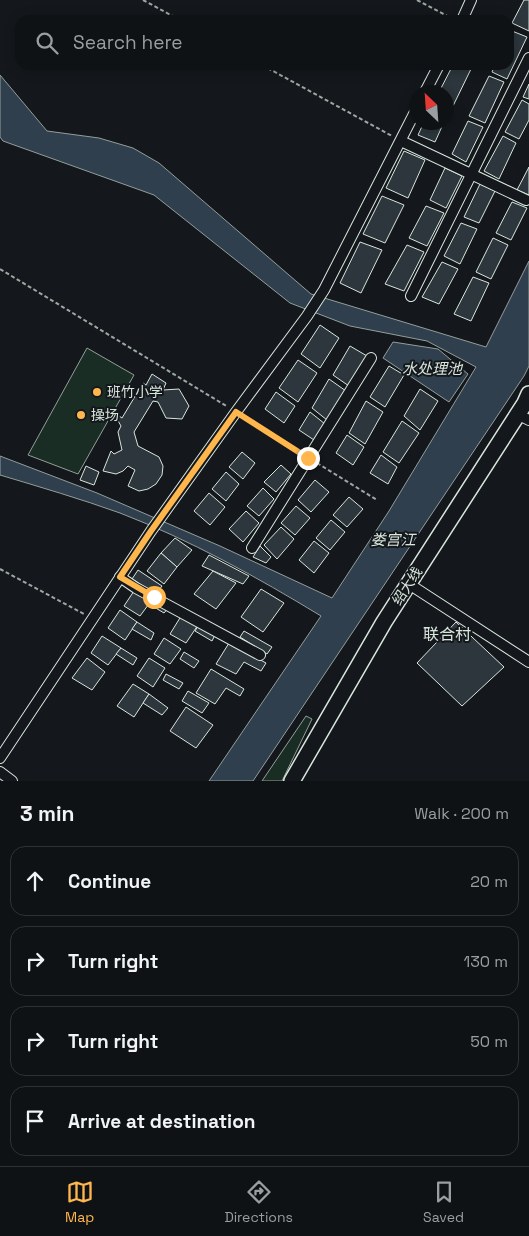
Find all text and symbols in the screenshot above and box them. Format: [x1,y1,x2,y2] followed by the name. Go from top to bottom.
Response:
[15,15,514,70] search box
[33,29,61,57] icon: search
[73,30,183,55] text: Search here
[409,85,454,130] north arrow
[402,359,464,378] water label: 水处理池
[107,383,163,401] place label: 班竹小学
[91,386,103,398] marker: 班竹小学
[91,406,119,424] place label: 操场
[75,409,87,421] marker: 操场
[297,447,320,470] route end
[370,530,417,549] water label: 娄宫江
[388,563,426,609] street label: 绍大线
[143,586,166,609] route start
[423,624,471,645] district label: 联合村
[20,800,75,827] text: 3 min
[414,803,509,824] text: Walk · 200 m
[21,867,49,895] icon: ahead
[68,869,151,894] text: Continue
[470,871,508,892] text: 20 m
[21,947,49,975] icon: right
[68,949,158,974] text: Turn right
[464,951,508,972] text: 130 m
[21,1027,49,1055] icon: right
[68,1029,158,1054] text: Turn right
[470,1031,508,1052] text: 50 m
[21,1107,49,1135] icon: arrive
[68,1109,256,1134] text: Arrive at destination
[65,1178,94,1226] tab: Map
[224,1178,293,1226] tab: Directions
[423,1178,464,1226] tab: Saved

